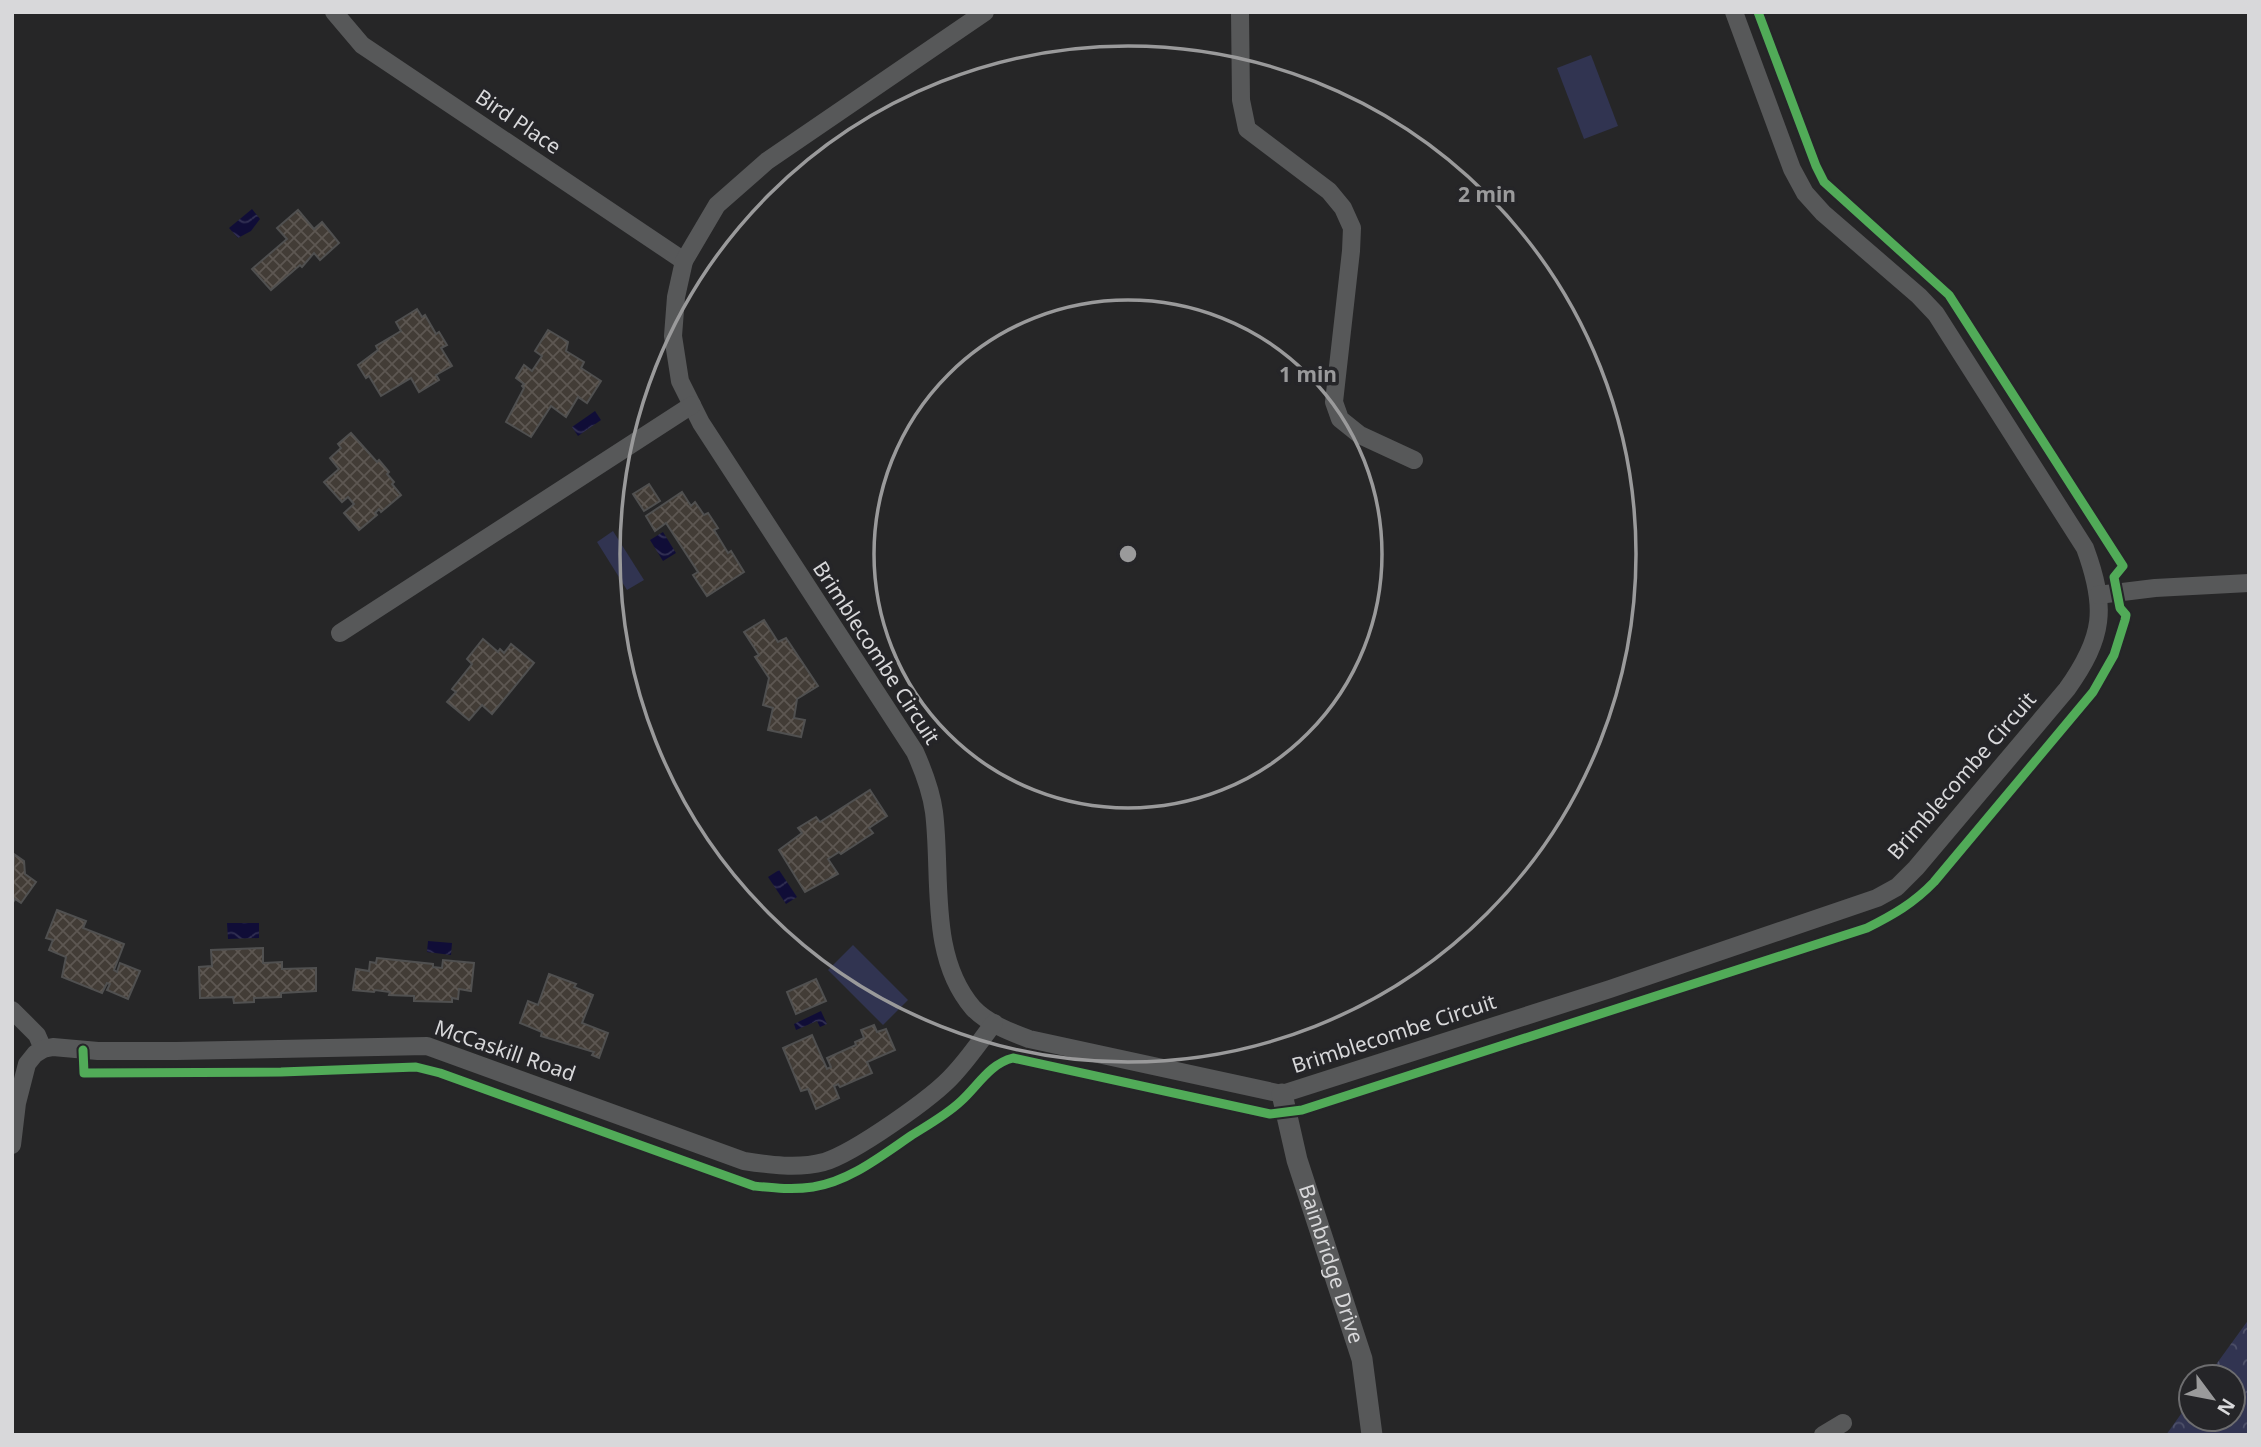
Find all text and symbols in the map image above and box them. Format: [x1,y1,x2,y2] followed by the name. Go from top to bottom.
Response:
[470,82,567,160] street label: Bird Place
[1458,180,1516,208] text: 2 min
[1279,360,1337,388] text: 1 min
[1116,542,1140,566] centre of rings
[807,555,947,750] street label: Brimblecombe Circuit
[1881,685,2042,865] street label: Brimblecombe Circuit
[1288,987,1500,1079] street label: Brimblecombe Circuit
[431,1013,580,1087] street label: McCaskill Road
[1293,1180,1371,1347] street label: Bainbridge Drive
[2177,1363,2247,1433] north arrow
[2211,1394,2242,1420] text: N

